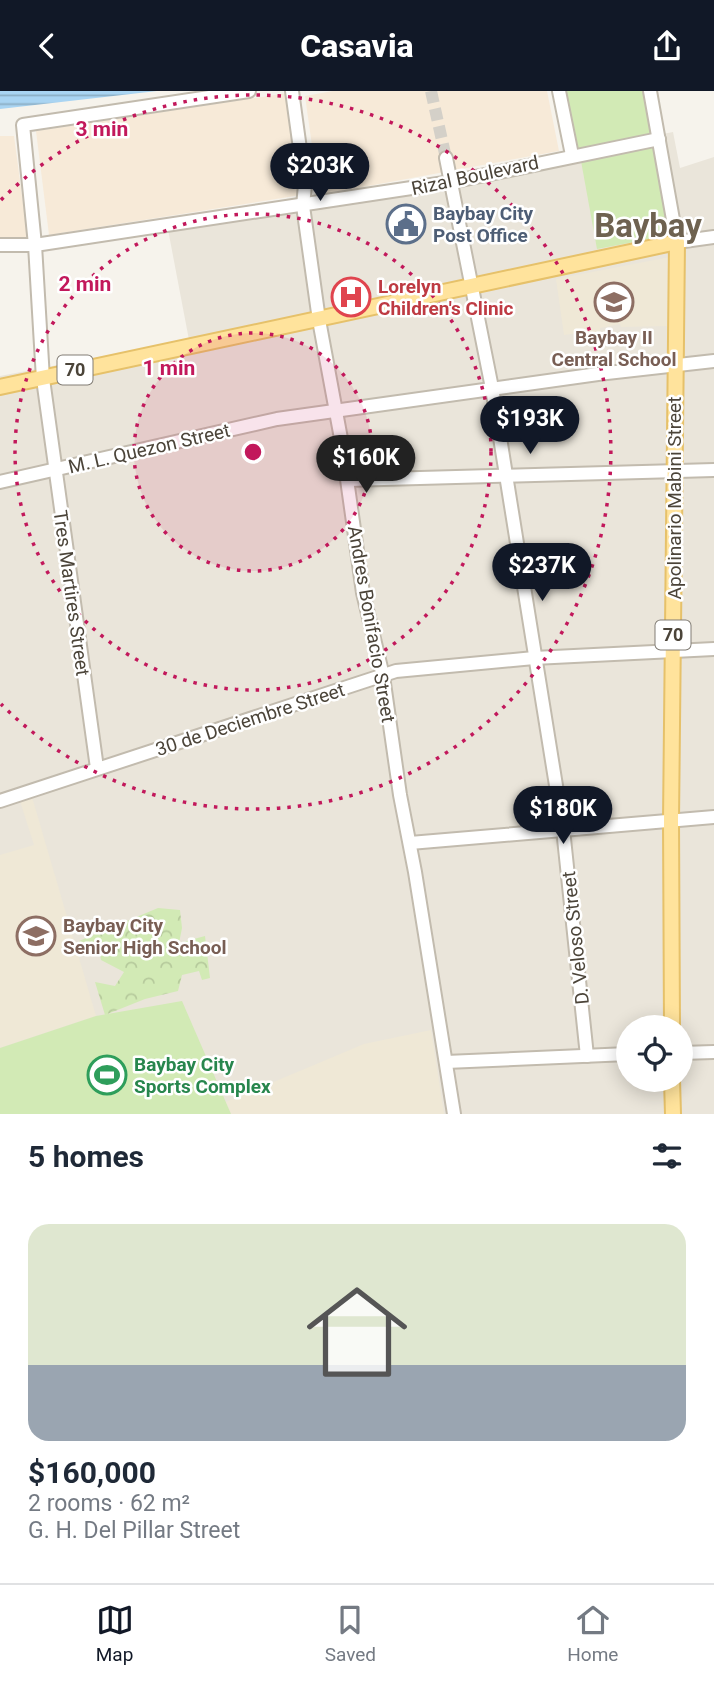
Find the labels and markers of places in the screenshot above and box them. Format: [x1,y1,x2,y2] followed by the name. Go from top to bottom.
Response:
[271,143,369,203] pin: $203K
[433,202,534,247] place label: Baybay City Post Office
[385,203,427,245] public building icon: Baybay City Post Office
[378,275,514,320] place label: Lorelyn Children's Clinic
[330,276,372,318] hospital icon: Lorelyn Children's Clinic
[593,281,635,323] school or university icon: Baybay II Central School
[551,326,677,371] place label: Baybay II Central School
[481,397,579,456] pin: $193K
[317,435,415,495] pin: $160K
[241,440,265,464] centre of rings
[493,543,591,603] pin: $237K
[514,787,612,846] pin: $180K
[63,914,226,959] place label: Baybay City Senior High School
[15,915,57,957] school or university icon: Baybay City Senior High School
[134,1053,271,1098] place label: Baybay City Sports Complex
[86,1054,128,1096] sports icon: Baybay City Sports Complex

